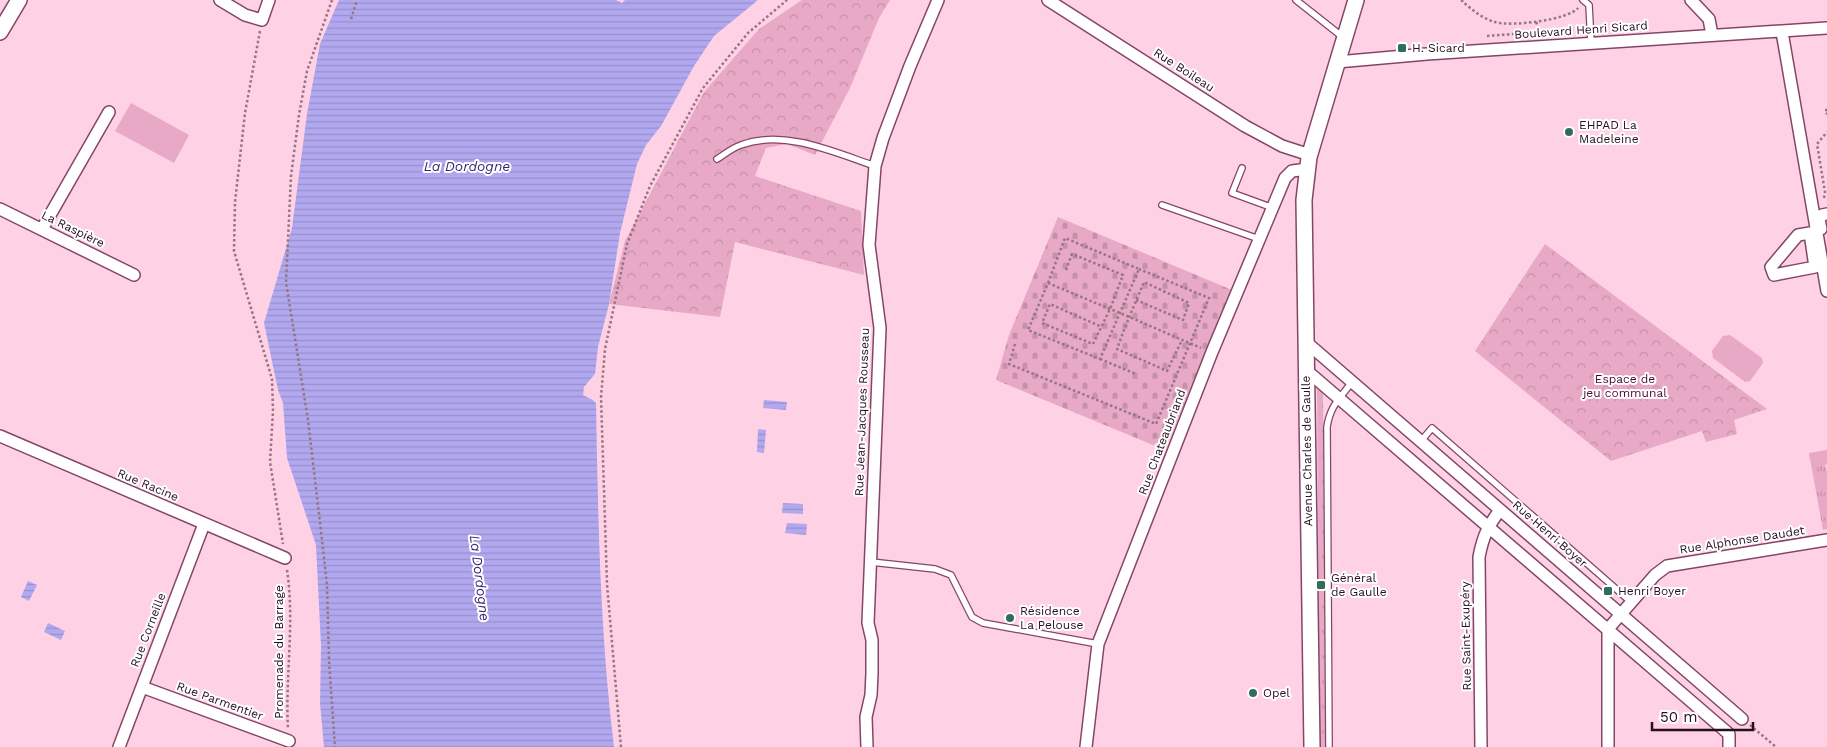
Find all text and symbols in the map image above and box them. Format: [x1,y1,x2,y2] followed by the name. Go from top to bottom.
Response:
[1514,18,1648,42] street label: Boulevard Henri Sicard
[1412,41,1465,55] place label: H. Sicard
[1396,42,1408,54] marker: H. Sicard
[1151,45,1217,95] street label: Rue Boileau
[1579,118,1639,146] place label: EHPAD La Madeleine
[1563,126,1575,138] marker: EHPAD La Madeleine
[424,158,510,174] water label: La Dordogne
[39,208,107,250] street label: La Raspière
[852,328,872,496] street label: Rue Jean-Jacques Rousseau
[1582,372,1667,400] park label: Espace de jeu communal
[1299,376,1315,526] street label: Avenue Charles de Gaulle
[1135,387,1189,497] street label: Rue Chateaubriand
[115,466,181,504] street label: Rue Racine
[1510,498,1590,570] street label: Rue Henri Boyer
[1678,523,1806,557] street label: Rue Alphonse Daudet
[467,534,493,622] water label: La Dordogne
[1331,571,1387,599] place label: Général de Gaulle
[1315,579,1327,591] marker: Général de Gaulle
[1458,580,1474,691] street label: Rue Saint-Exupéry
[1618,584,1686,598] place label: Henri Boyer
[272,585,286,719] street label: Promenade du Barrage
[1602,585,1614,597] marker: Henri Boyer
[127,591,169,669] street label: Rue Corneille
[1020,604,1084,632] place label: Résidence La Pelouse
[1004,612,1016,624] marker: Résidence La Pelouse
[175,679,265,723] street label: Rue Parmentier
[1263,686,1290,700] place label: Opel
[1247,687,1259,699] marker: Opel
[1652,700,1753,732] scale bar
[1660,708,1697,726] text: 50 m

